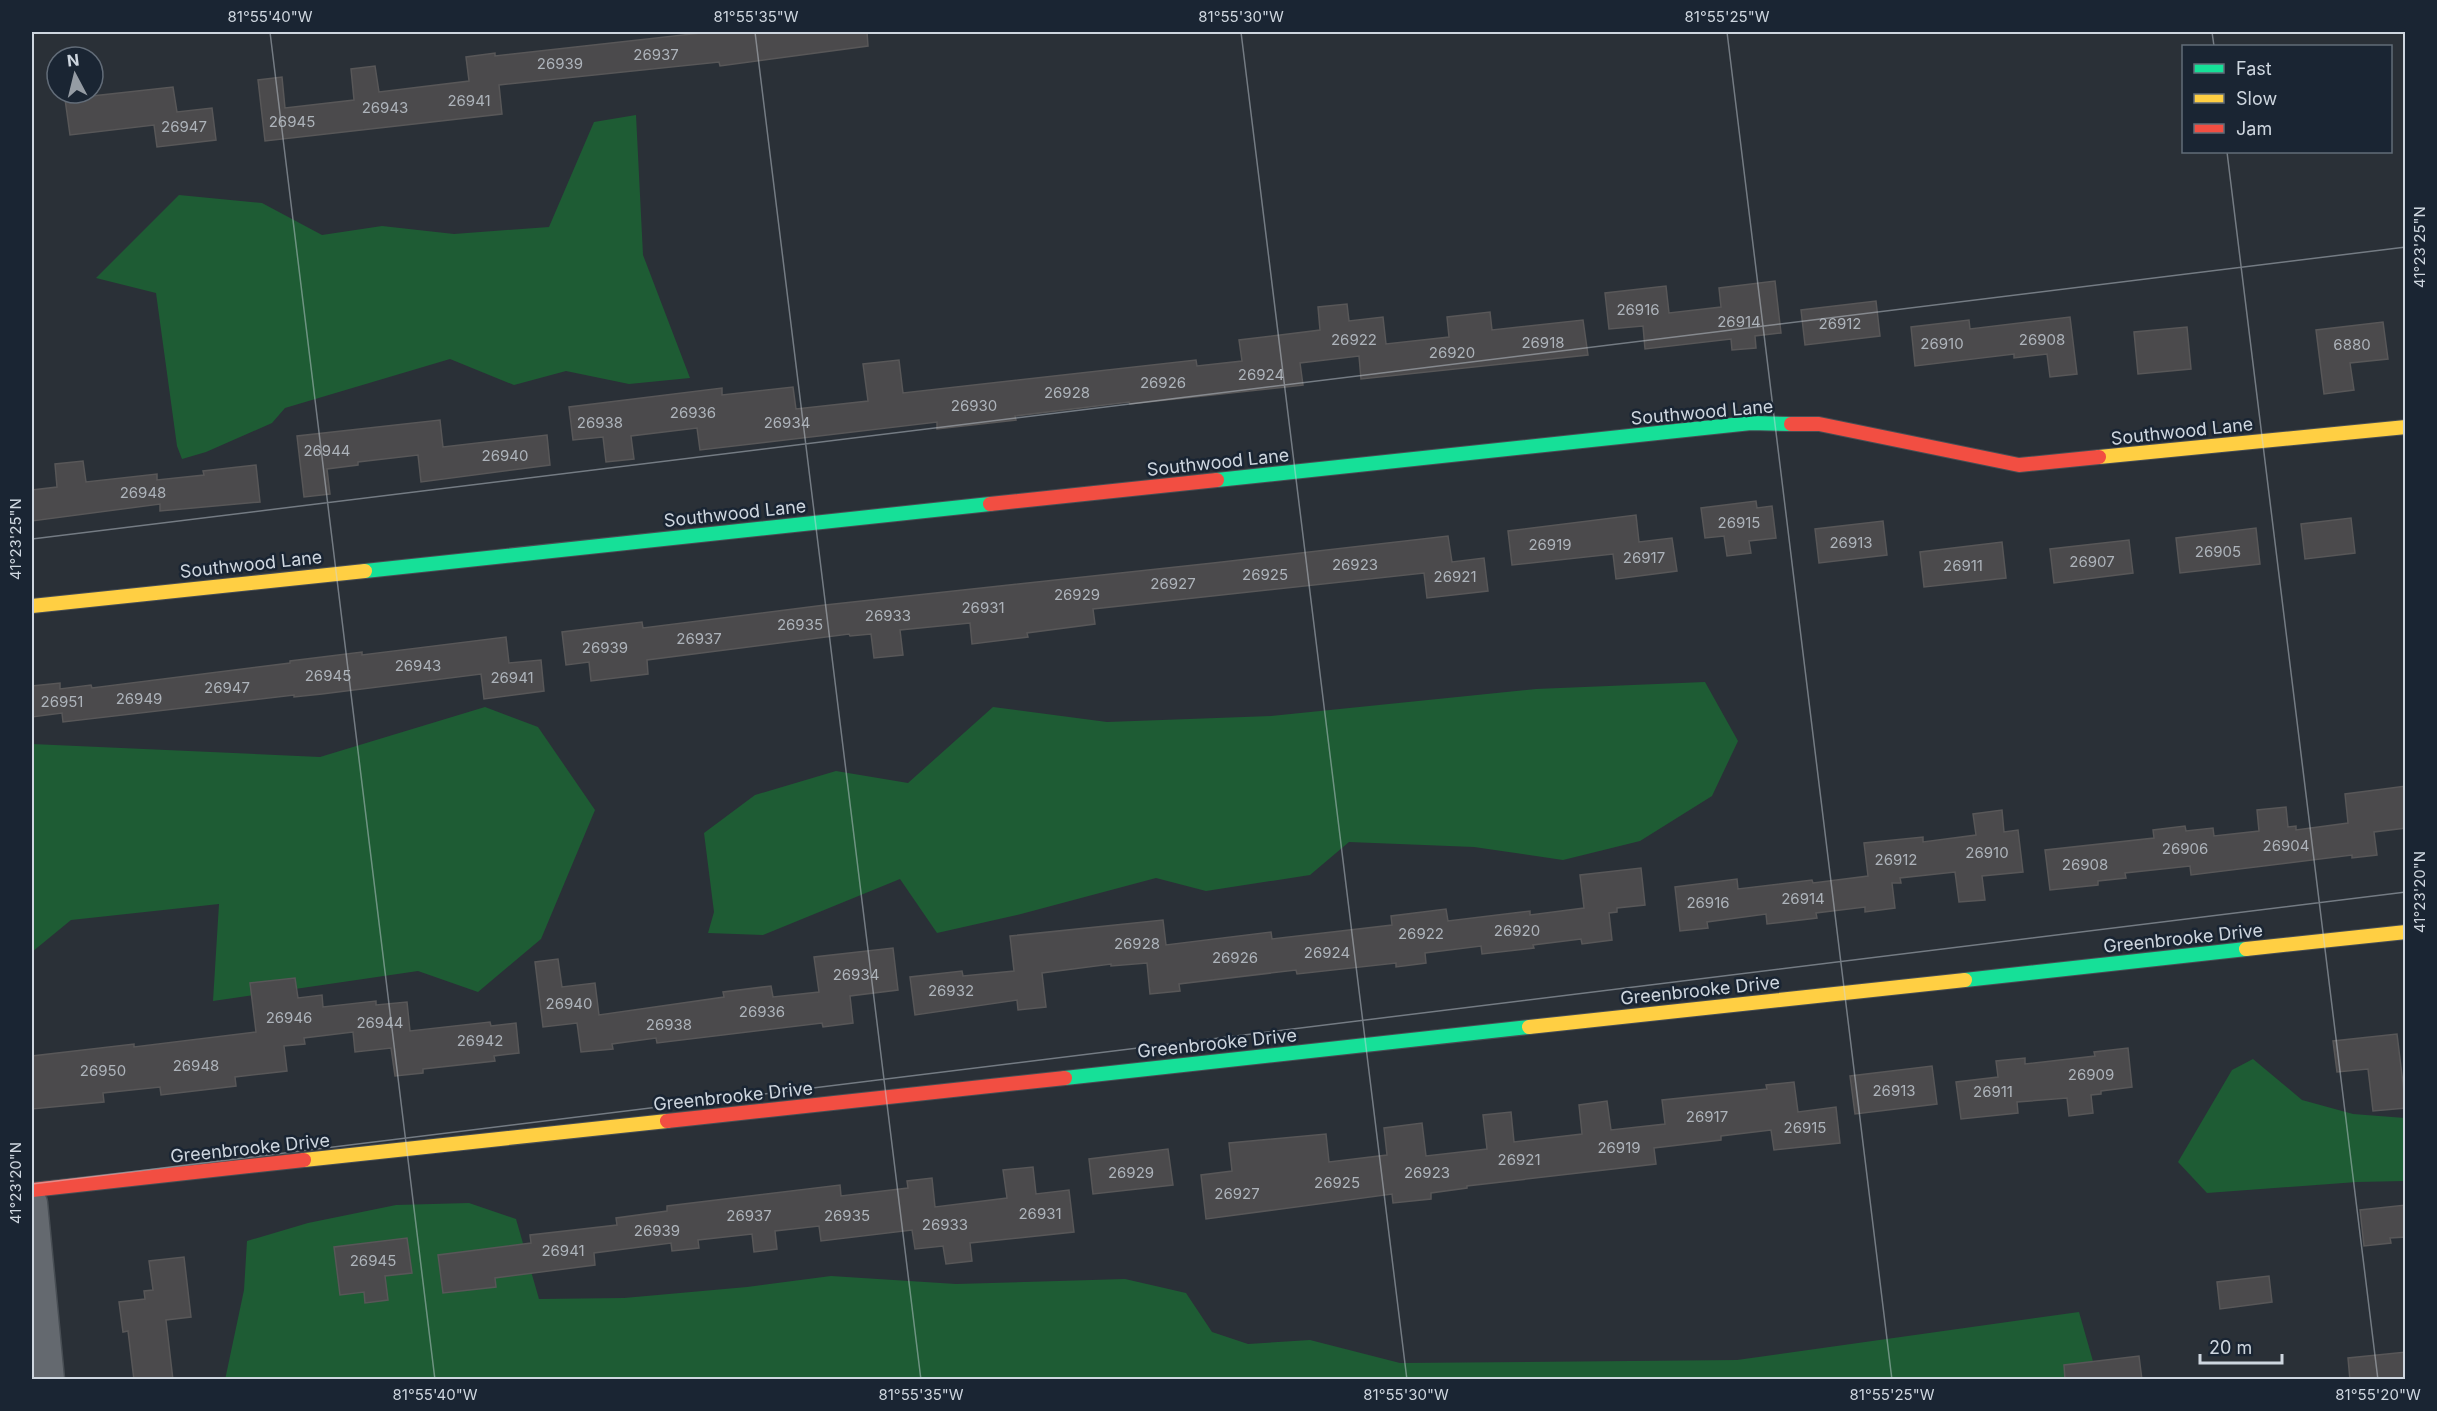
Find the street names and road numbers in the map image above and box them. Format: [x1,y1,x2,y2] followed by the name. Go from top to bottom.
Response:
[1630,395,1774,429] street label: Southwood Lane
[2110,413,2254,449] street label: Southwood Lane
[1146,444,1290,480] street label: Southwood Lane
[663,495,807,531] street label: Southwood Lane
[179,546,323,582] street label: Southwood Lane
[2102,919,2264,957] street label: Greenbrooke Drive
[1619,971,1781,1009] street label: Greenbrooke Drive
[1136,1024,1298,1062] street label: Greenbrooke Drive
[652,1077,814,1115] street label: Greenbrooke Drive
[169,1129,331,1167] street label: Greenbrooke Drive

